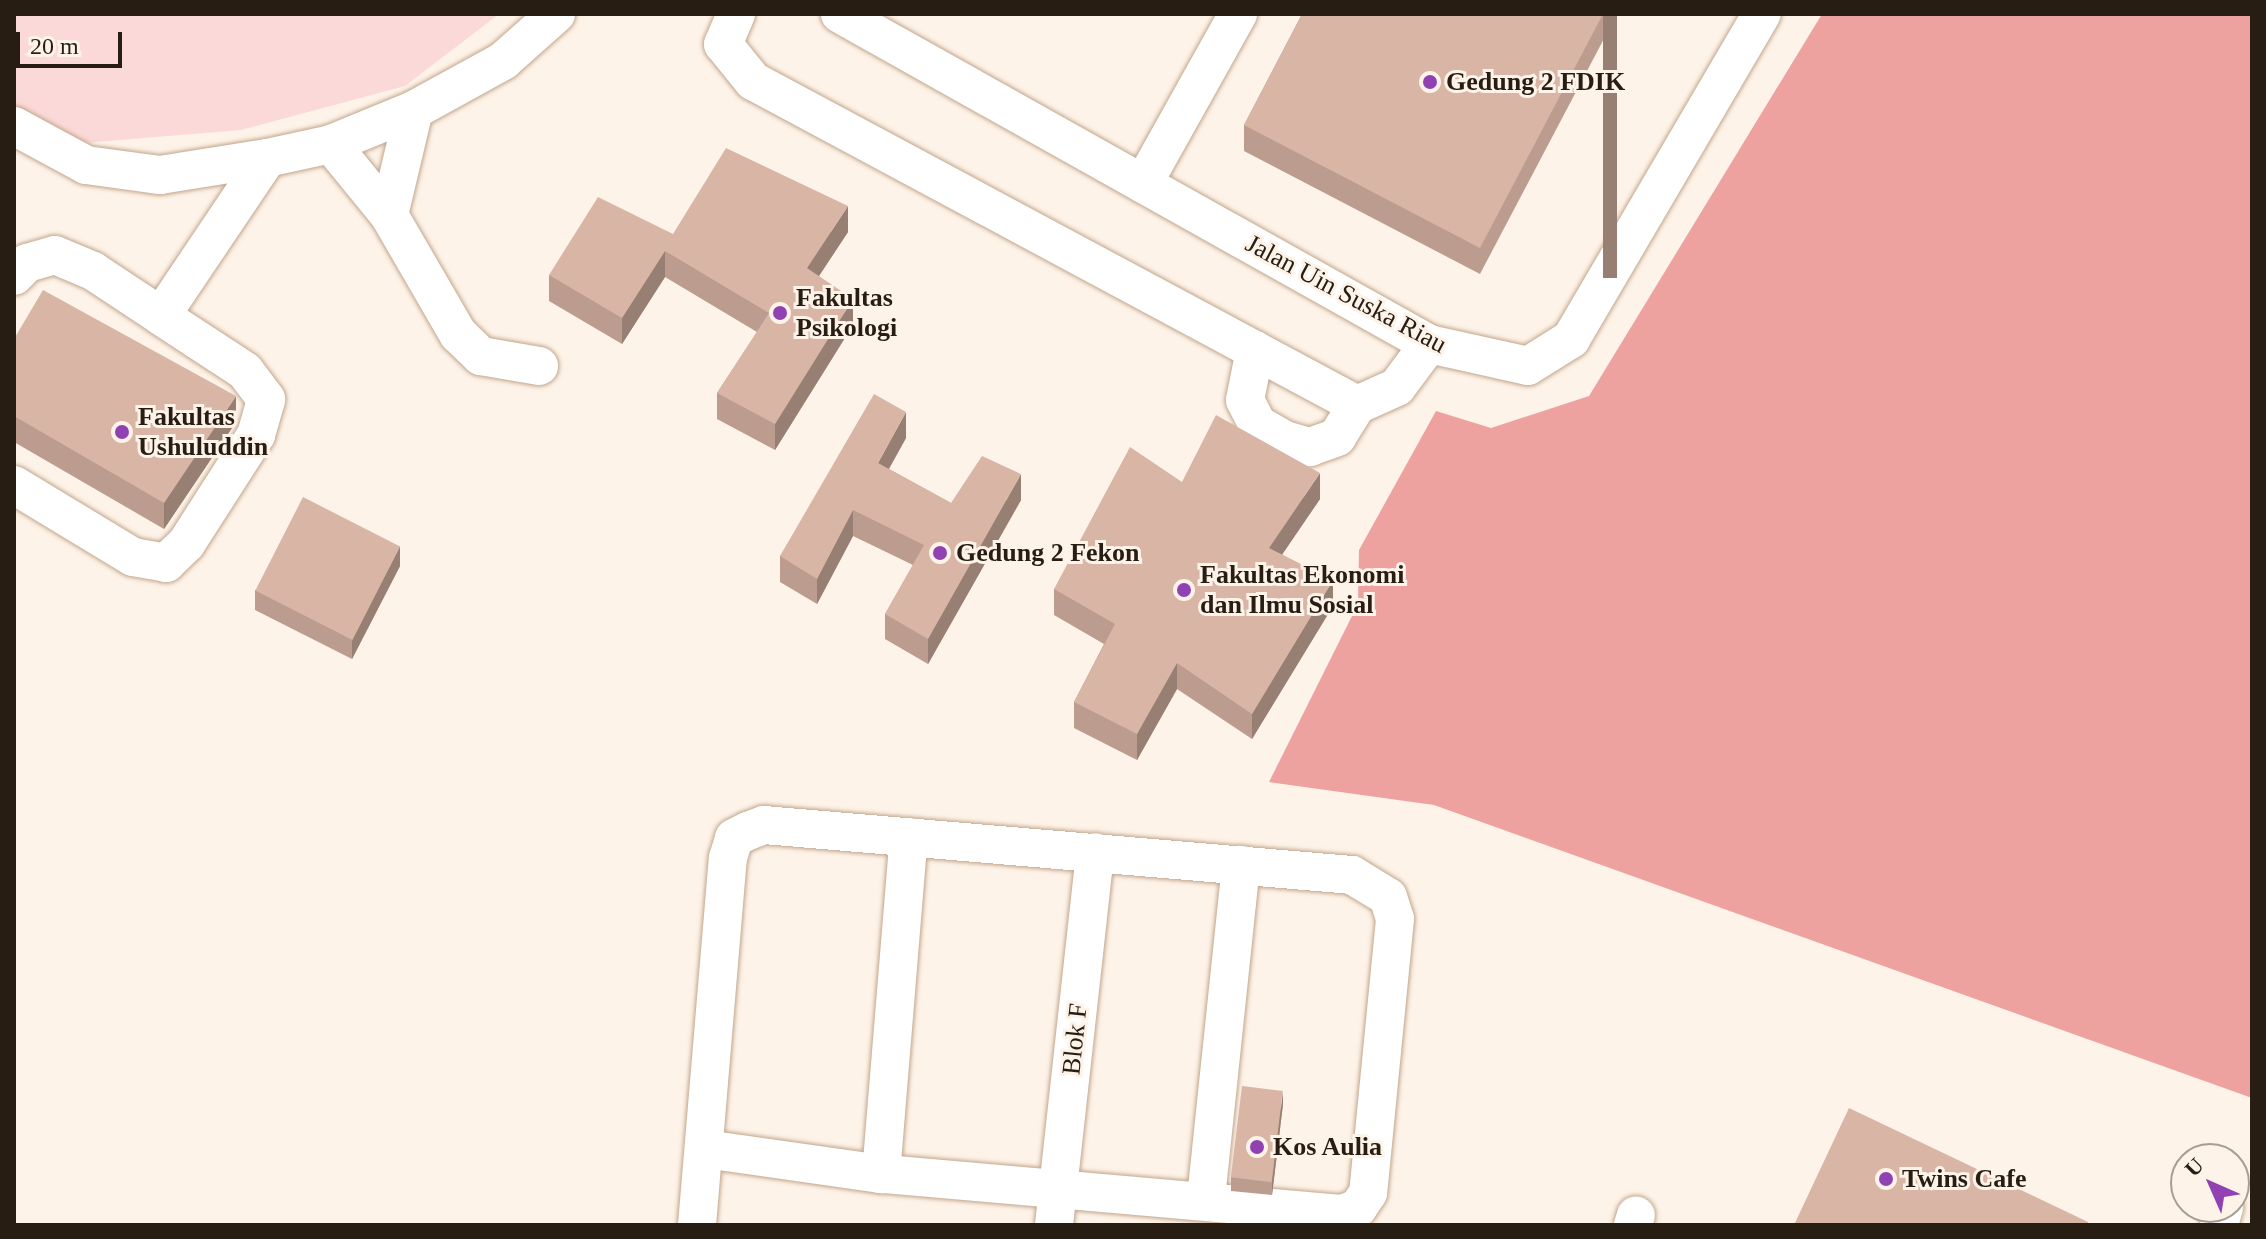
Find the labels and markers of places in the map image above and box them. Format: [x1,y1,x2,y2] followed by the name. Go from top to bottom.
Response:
[1446,66,1625,98] place label: Gedung 2 FDIK
[1421,73,1439,91] marker: Gedung 2 FDIK
[796,282,897,344] place label: Fakultas Psikologi
[771,304,789,322] marker: Fakultas Psikologi
[138,401,268,462] place label: Fakultas Ushuluddin
[113,423,131,441] marker: Fakultas Ushuluddin
[956,537,1139,569] place label: Gedung 2 Fekon
[931,544,949,562] marker: Gedung 2 Fekon
[1200,559,1404,620] place label: Fakultas Ekonomi dan Ilmu Sosial
[1175,581,1193,599] marker: Fakultas Ekonomi dan Ilmu Sosial
[1273,1131,1384,1163] place label: Kos Aulia
[1248,1138,1266,1156] marker: Kos Aulia
[1902,1163,2026,1195] place label: Twins Cafe
[1877,1170,1895,1188] marker: Twins Cafe

